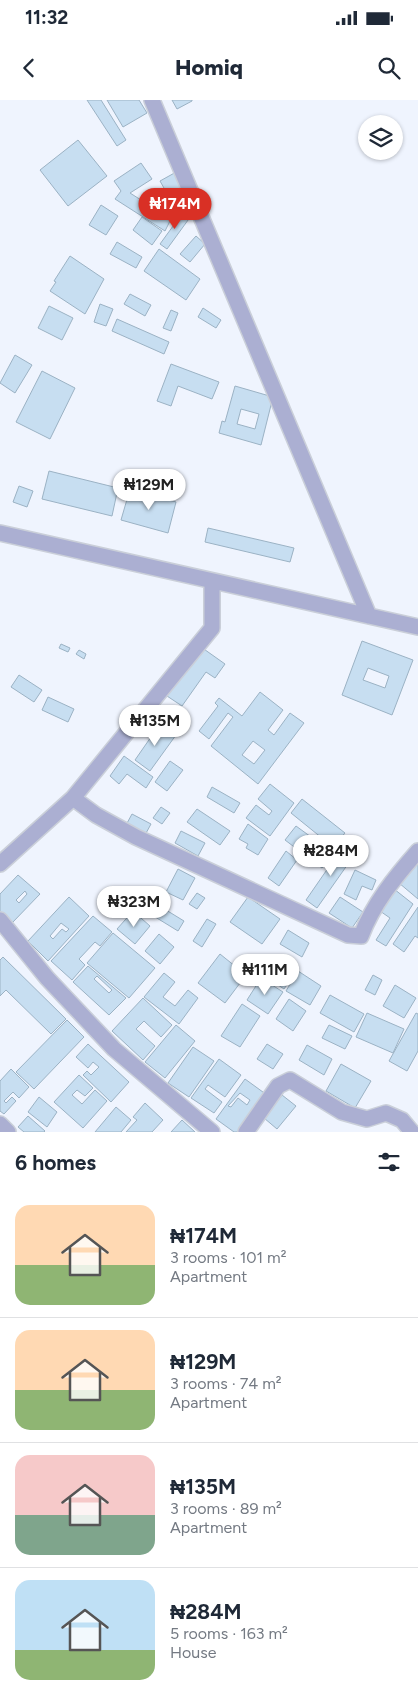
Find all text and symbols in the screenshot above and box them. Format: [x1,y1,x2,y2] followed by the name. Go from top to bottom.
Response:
[25,6,68,29] text: 11:32
[15,54,43,82] icon: back
[175,54,243,81] text: Homiq
[375,54,403,82] icon: search
[358,115,403,160] map controls
[358,115,403,160] button: layers
[140,188,210,230] pin: ₦174M
[149,194,201,213] text: ₦174M
[114,468,184,511] pin: ₦129M
[124,475,174,494] text: ₦129M
[120,704,190,747] pin: ₦135M
[130,711,180,730] text: ₦135M
[296,834,366,877] pin: ₦284M
[304,841,358,860] text: ₦284M
[99,886,169,928] pin: ₦323M
[108,892,160,911] text: ₦323M
[230,954,300,996] pin: ₦111M
[242,960,288,979] text: ₦111M
[375,1148,403,1176] icon: filters
[15,1150,96,1175] text: 6 homes
[170,1223,237,1248] text: ₦174M
[55,1225,115,1285] icon: home
[170,1248,286,1267] text: 3 rooms · 101 m²
[170,1267,247,1286] text: Apartment
[170,1349,236,1374] text: ₦129M
[55,1350,115,1410] icon: home
[170,1374,282,1393] text: 3 rooms · 74 m²
[170,1393,247,1412] text: Apartment
[170,1474,236,1499] text: ₦135M
[55,1475,115,1535] icon: home
[170,1499,282,1518] text: 3 rooms · 89 m²
[170,1518,247,1537] text: Apartment
[170,1599,241,1624] text: ₦284M
[55,1600,115,1660] icon: home
[170,1624,288,1643] text: 5 rooms · 163 m²
[170,1643,216,1662] text: House

